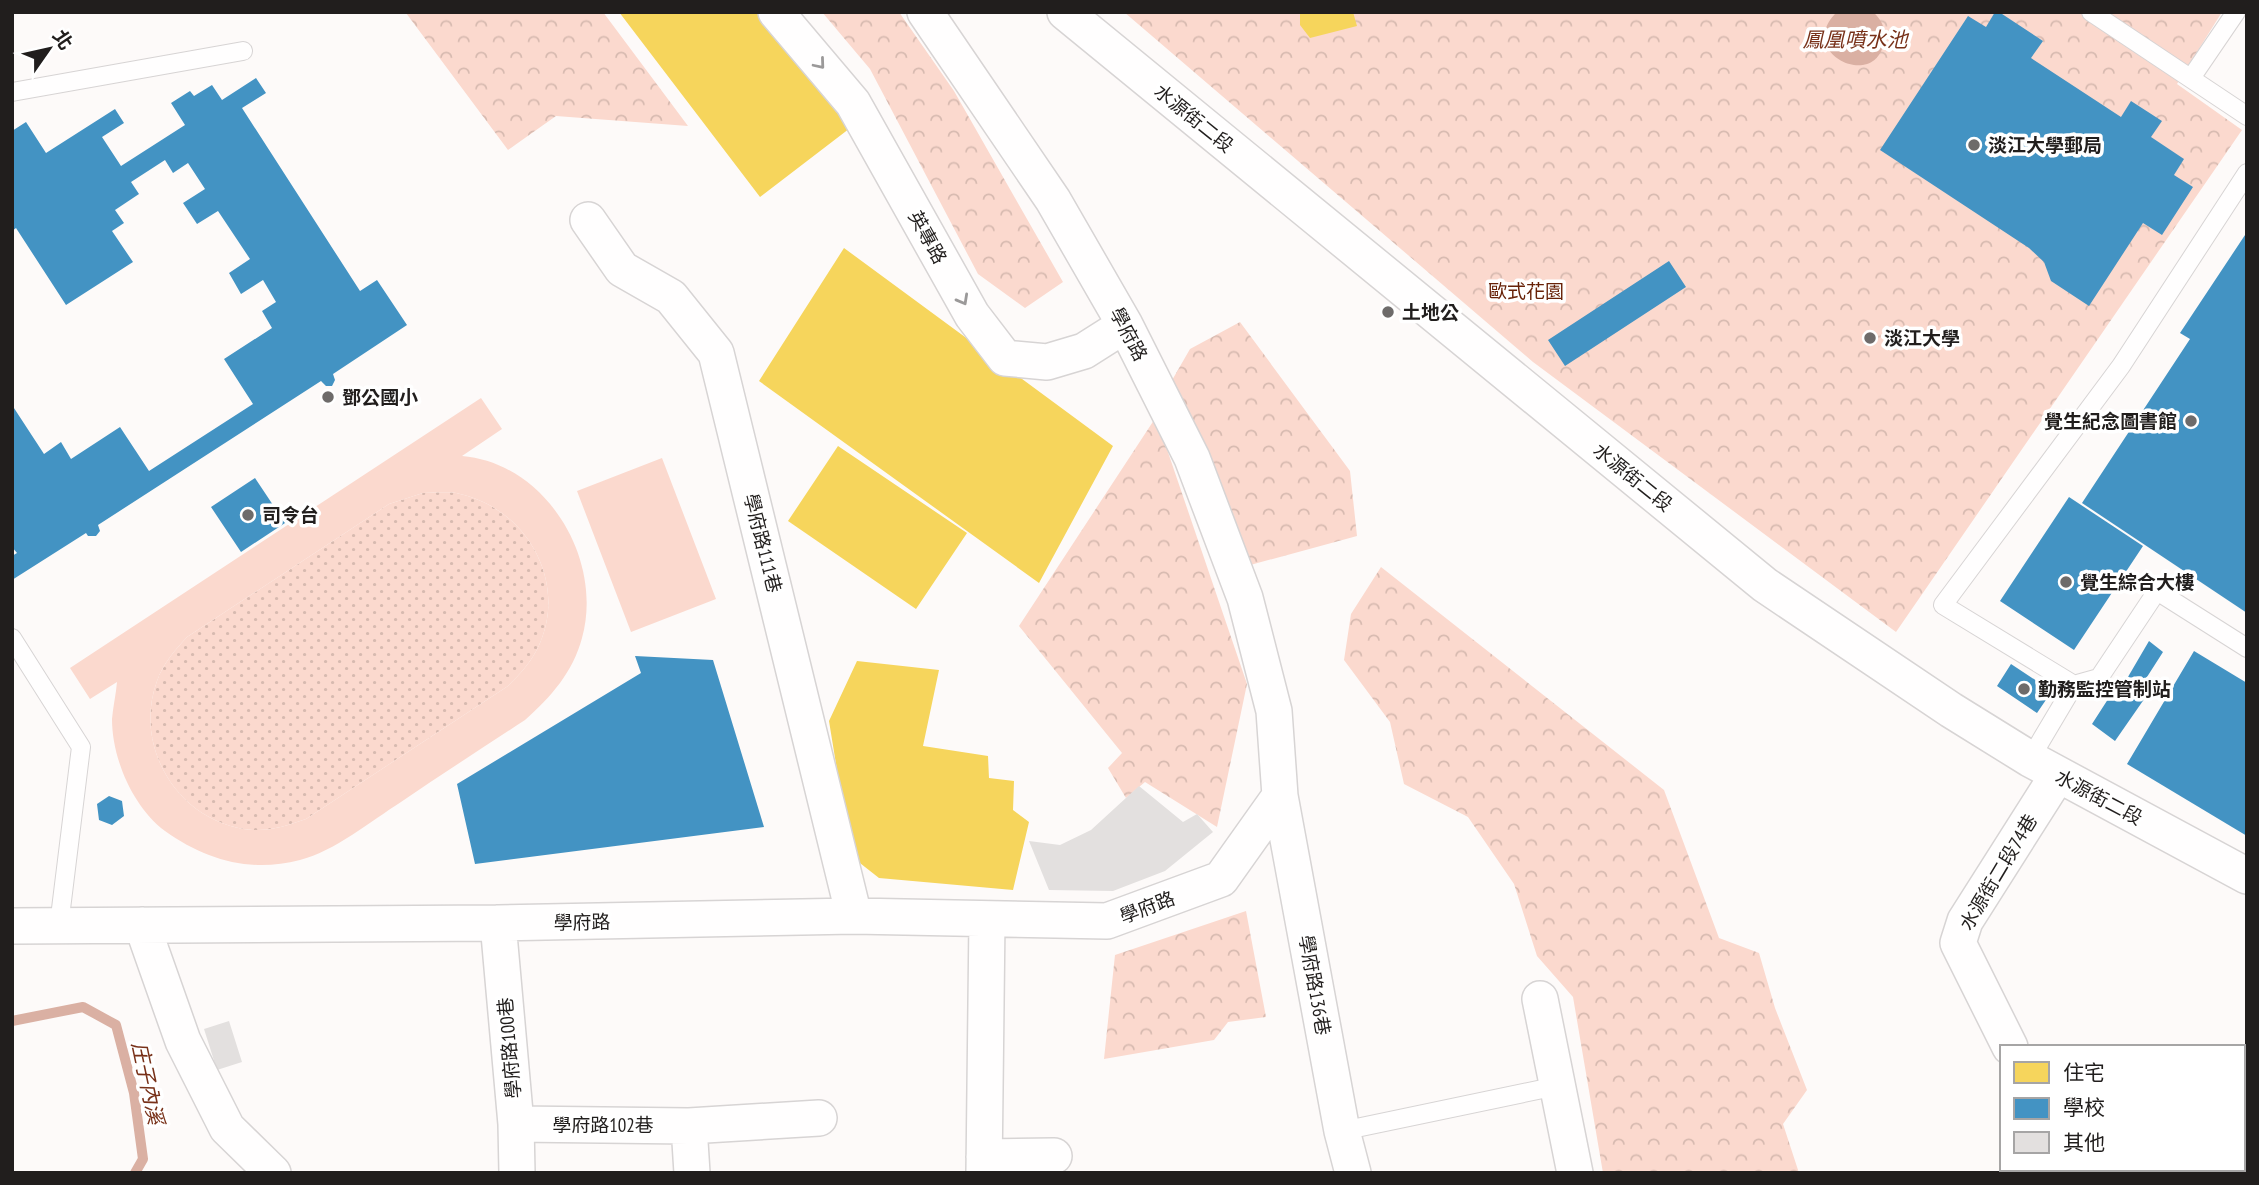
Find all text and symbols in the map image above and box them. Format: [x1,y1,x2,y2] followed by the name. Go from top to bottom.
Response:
[14,14,84,84] north arrow
[48,25,78,54] text: 北
[1803,26,1909,53] water label: 鳳凰噴水池
[812,56,824,69] one-way arrow
[1150,79,1238,157] street label: 水源街二段
[1988,133,2102,157] place label: 淡江大學郵局
[1966,137,1982,153] marker: 淡江大學郵局
[904,206,952,268] street label: 英專路
[1488,279,1564,303] park label: 歐式花園
[955,293,968,305] one-way arrow
[1402,300,1459,324] place label: 土地公
[1105,303,1153,365] street label: 學府路
[1380,304,1396,320] marker: 土地公
[1884,326,1960,350] place label: 淡江大學
[1862,330,1878,346] marker: 淡江大學
[342,385,418,409] place label: 鄧公國小
[320,389,336,405] marker: 鄧公國小
[2044,409,2177,433] place label: 覺生紀念圖書館
[2183,413,2199,429] marker: 覺生紀念圖書館
[1589,438,1677,516] street label: 水源街二段
[739,491,787,595] street label: 學府路111巷
[262,503,319,527] place label: 司令台
[240,507,256,523] marker: 司令台
[2080,570,2194,594] place label: 覺生綜合大樓
[2058,574,2074,590] marker: 覺生綜合大樓
[2038,677,2171,701] place label: 勤務監控管制站
[2016,681,2032,697] marker: 勤務監控管制站
[2051,764,2147,830] street label: 水源街二段
[1954,810,2042,934] street label: 水源街二段74巷
[1116,886,1178,928] street label: 學府路
[553,910,611,934] street label: 學府路
[1294,933,1336,1037] street label: 學府路136巷
[493,996,525,1100] street label: 學府路100巷
[126,1039,171,1130] water label: 庄子內溪
[2000,1045,2245,1171] legend
[2063,1059,2105,1086] text: 住宅
[2063,1094,2105,1121] text: 學校
[552,1113,654,1137] street label: 學府路102巷
[2063,1129,2105,1156] text: 其他

